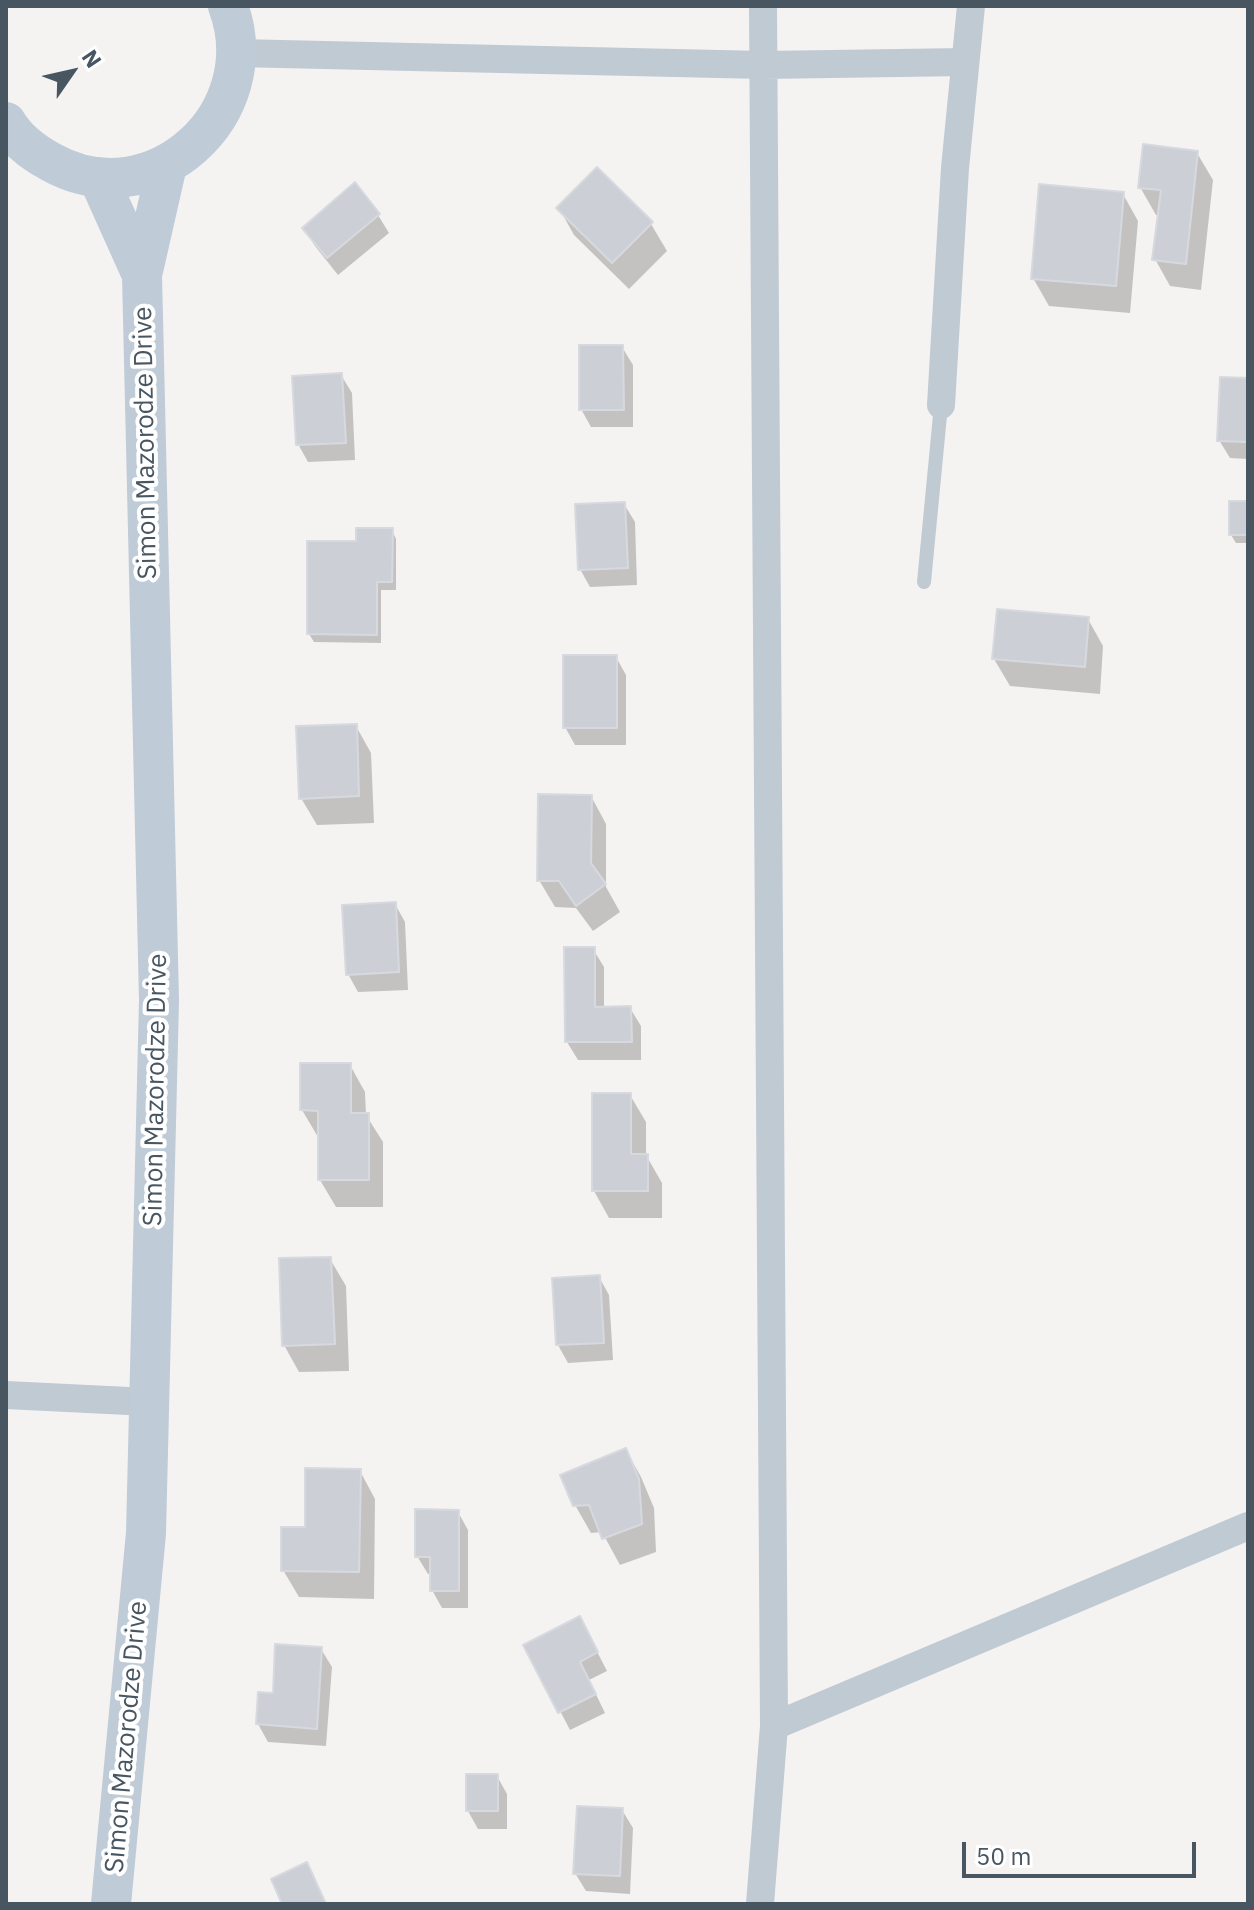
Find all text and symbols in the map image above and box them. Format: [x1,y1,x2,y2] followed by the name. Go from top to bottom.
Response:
[32,32,112,112] north arrow
[76,44,109,73] text: N
[128,306,164,580] street label: Simon Mazorodze Drive
[138,953,174,1227] street label: Simon Mazorodze Drive
[100,1600,154,1874] street label: Simon Mazorodze Drive
[966,1826,1200,1876] scale bar
[976,1840,1031,1872] text: 50 m

